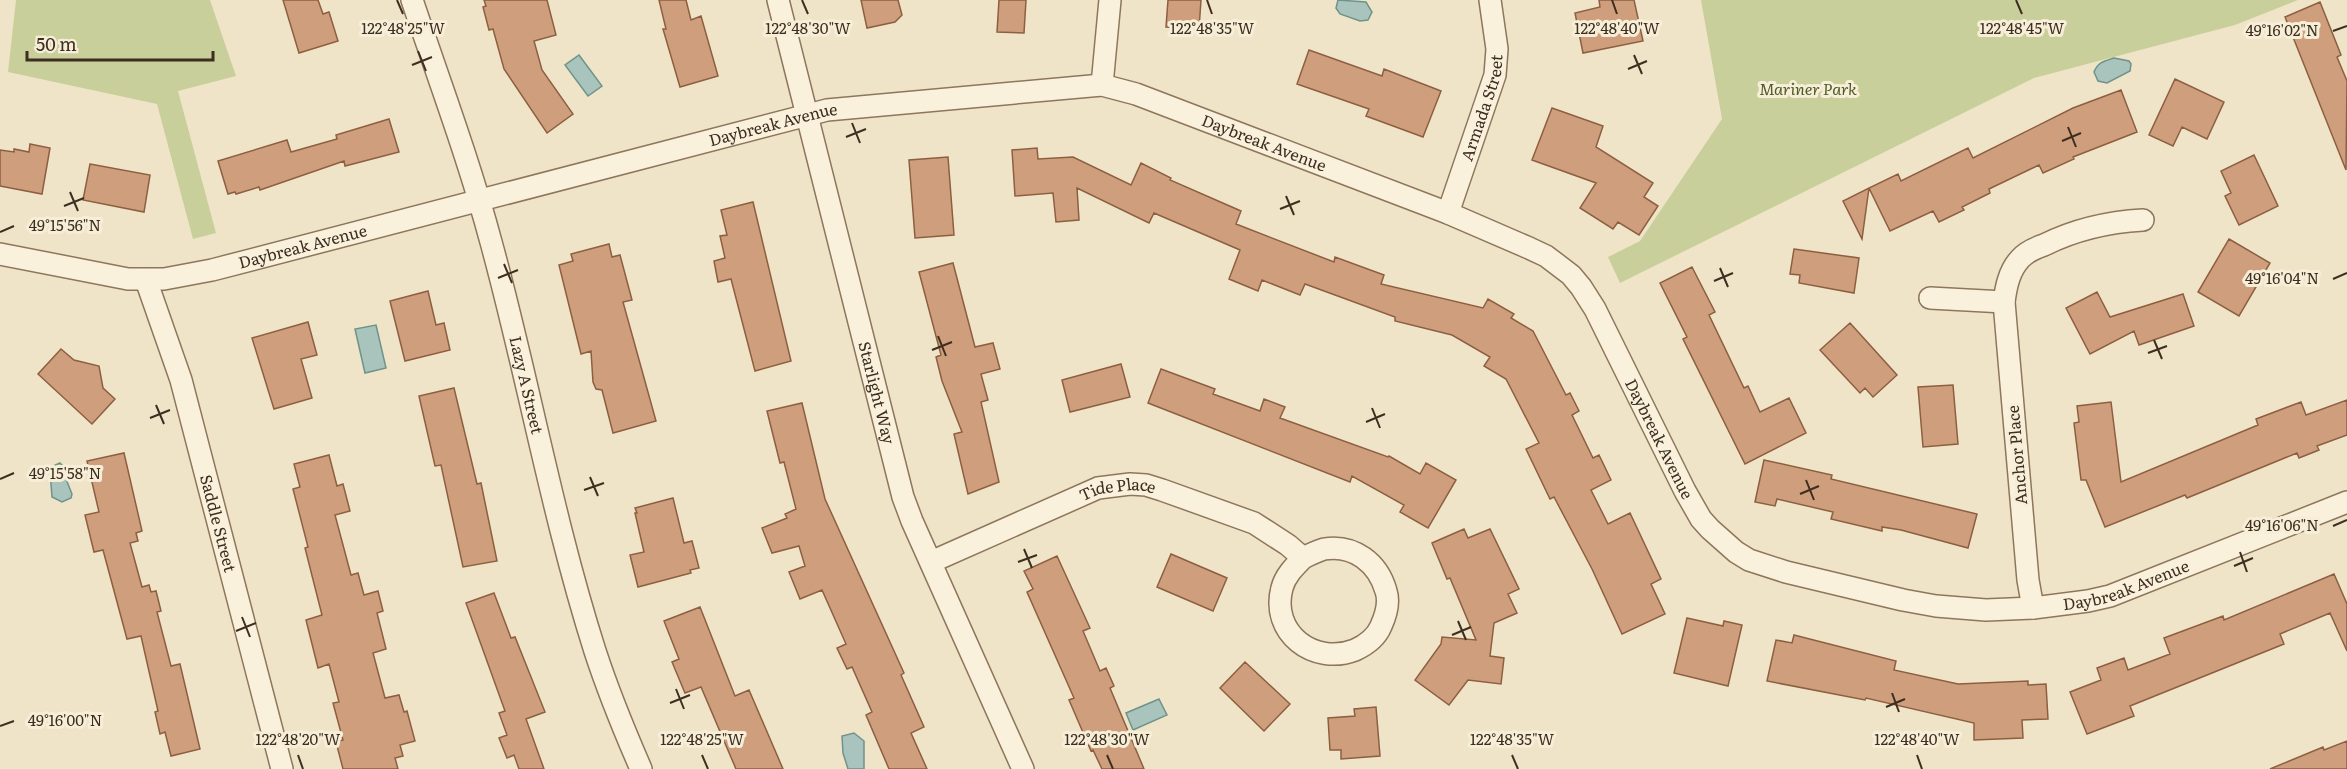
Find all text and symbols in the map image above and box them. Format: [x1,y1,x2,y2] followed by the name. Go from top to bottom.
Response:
[361,16,445,39] text: 122°48'25"W
[765,16,851,39] text: 122°48'30"W
[1170,16,1255,39] text: 122°48'35"W
[1574,16,1660,39] text: 122°48'40"W
[1980,16,2065,39] text: 122°48'45"W
[2245,18,2319,41] text: 49°16'02"N
[27,24,213,62] scale bar
[36,30,77,57] text: 50 m
[1454,53,1508,164] street label: Armada Street
[1759,76,1857,100] park label: Mariner Park
[706,96,838,151] street label: Daybreak Avenue
[1198,107,1330,177] street label: Daybreak Avenue
[29,213,101,236] text: 49°15'56"N
[236,217,369,274] street label: Daybreak Avenue
[2245,266,2319,289] text: 49°16'04"N
[504,333,551,437] street label: Lazy A Street
[853,339,902,447] street label: Starlight Way
[1620,374,1700,503] street label: Daybreak Avenue
[2000,404,2032,506] street label: Anchor Place
[29,461,101,484] text: 49°15'58"N
[1075,471,1159,506] street label: Tide Place
[195,472,243,575] street label: Saddle Street
[2245,513,2319,536] text: 49°16'06"N
[2061,553,2192,615] street label: Daybreak Avenue
[28,708,102,731] text: 49°16'00"N
[256,727,341,750] text: 122°48'20"W
[660,727,744,750] text: 122°48'25"W
[1064,727,1150,750] text: 122°48'30"W
[1470,727,1555,750] text: 122°48'35"W
[1874,727,1960,750] text: 122°48'40"W

